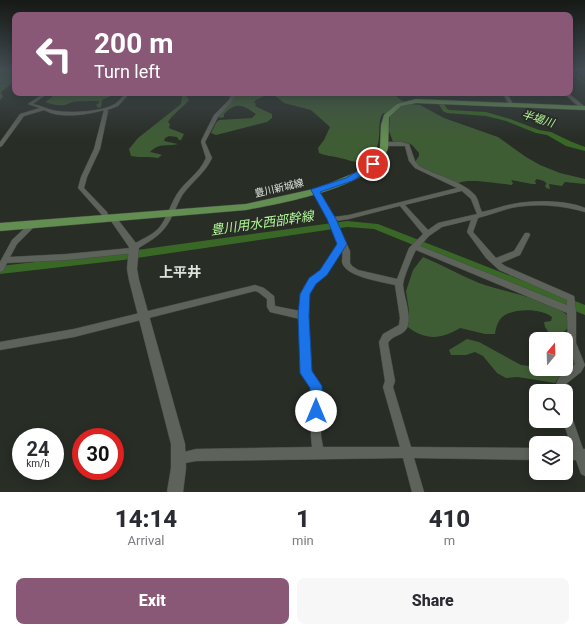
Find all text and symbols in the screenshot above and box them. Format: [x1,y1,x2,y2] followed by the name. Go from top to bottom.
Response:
[94,27,173,60] text: 200 m
[28,28,80,80] icon: left
[94,61,160,82] text: Turn left
[520,108,557,130] water label: 半場川
[356,147,390,181] pin
[362,153,384,175] icon: arrive
[253,177,305,199] street label: 豊川新城線
[209,208,317,238] water label: 豊川用水西部幹線
[159,264,201,280] district label: 上平井
[529,332,573,376] north arrow
[529,332,573,480] map controls
[529,384,573,428] button: search
[295,390,337,432] position arrow
[72,428,124,480] speed limit sign: 30
[529,436,573,480] button: layers
[27,437,49,461] text: 24
[26,458,50,469] text: km/h
[115,505,177,533] text: 14:14
[296,505,310,533] text: 1
[429,505,470,533] text: 410
[128,533,164,548] text: Arrival
[292,533,314,548] text: min
[444,533,455,548] text: m
[16,578,289,624] button: Exit
[297,578,569,624] button: Share

